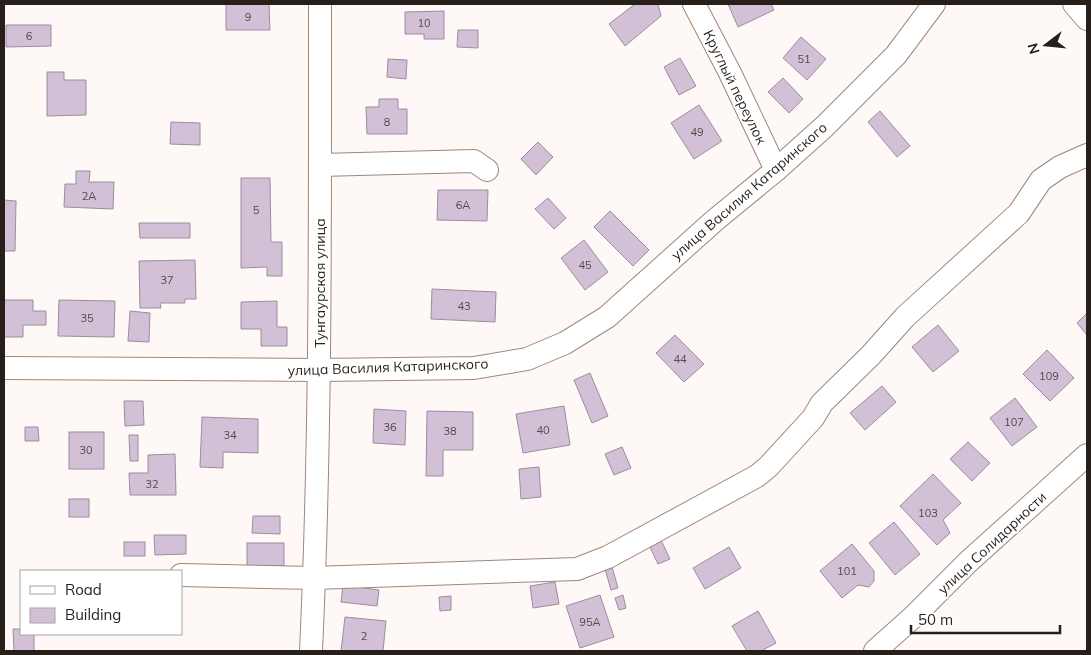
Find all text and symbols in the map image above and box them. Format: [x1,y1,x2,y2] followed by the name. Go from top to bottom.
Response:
[245,10,251,24] house number: 9
[417,16,431,30] house number: 10
[1021,20,1071,70] north arrow
[699,27,771,148] street label: Круглый переулок
[26,29,33,43] house number: 6
[1023,41,1044,56] text: N
[797,52,811,66] house number: 51
[384,115,391,129] house number: 8
[667,118,831,264] street label: улица Василия Катаринского
[690,125,704,139] house number: 49
[82,189,96,203] house number: 2А
[456,198,470,212] house number: 6А
[253,203,260,217] house number: 5
[311,218,329,348] street label: Тунгаурская улица
[578,258,592,272] house number: 45
[160,273,174,287] house number: 37
[457,299,471,313] house number: 43
[80,311,94,325] house number: 35
[673,352,687,366] house number: 44
[287,355,489,379] street label: улица Василия Катаринского
[1039,369,1059,383] house number: 109
[1004,415,1024,429] house number: 107
[383,420,397,434] house number: 36
[536,423,550,437] house number: 40
[443,424,457,438] house number: 38
[223,428,237,442] house number: 34
[79,443,93,457] house number: 30
[145,477,159,491] house number: 32
[934,488,1050,598] street label: улица Солидарности
[918,506,938,520] house number: 103
[837,564,857,578] house number: 101
[20,570,182,635] legend
[65,580,102,599] text: Road
[911,602,1060,634] scale bar
[65,605,121,624] text: Building
[918,610,953,629] text: 50 m
[579,615,601,629] house number: 95А
[361,629,368,643] house number: 2

